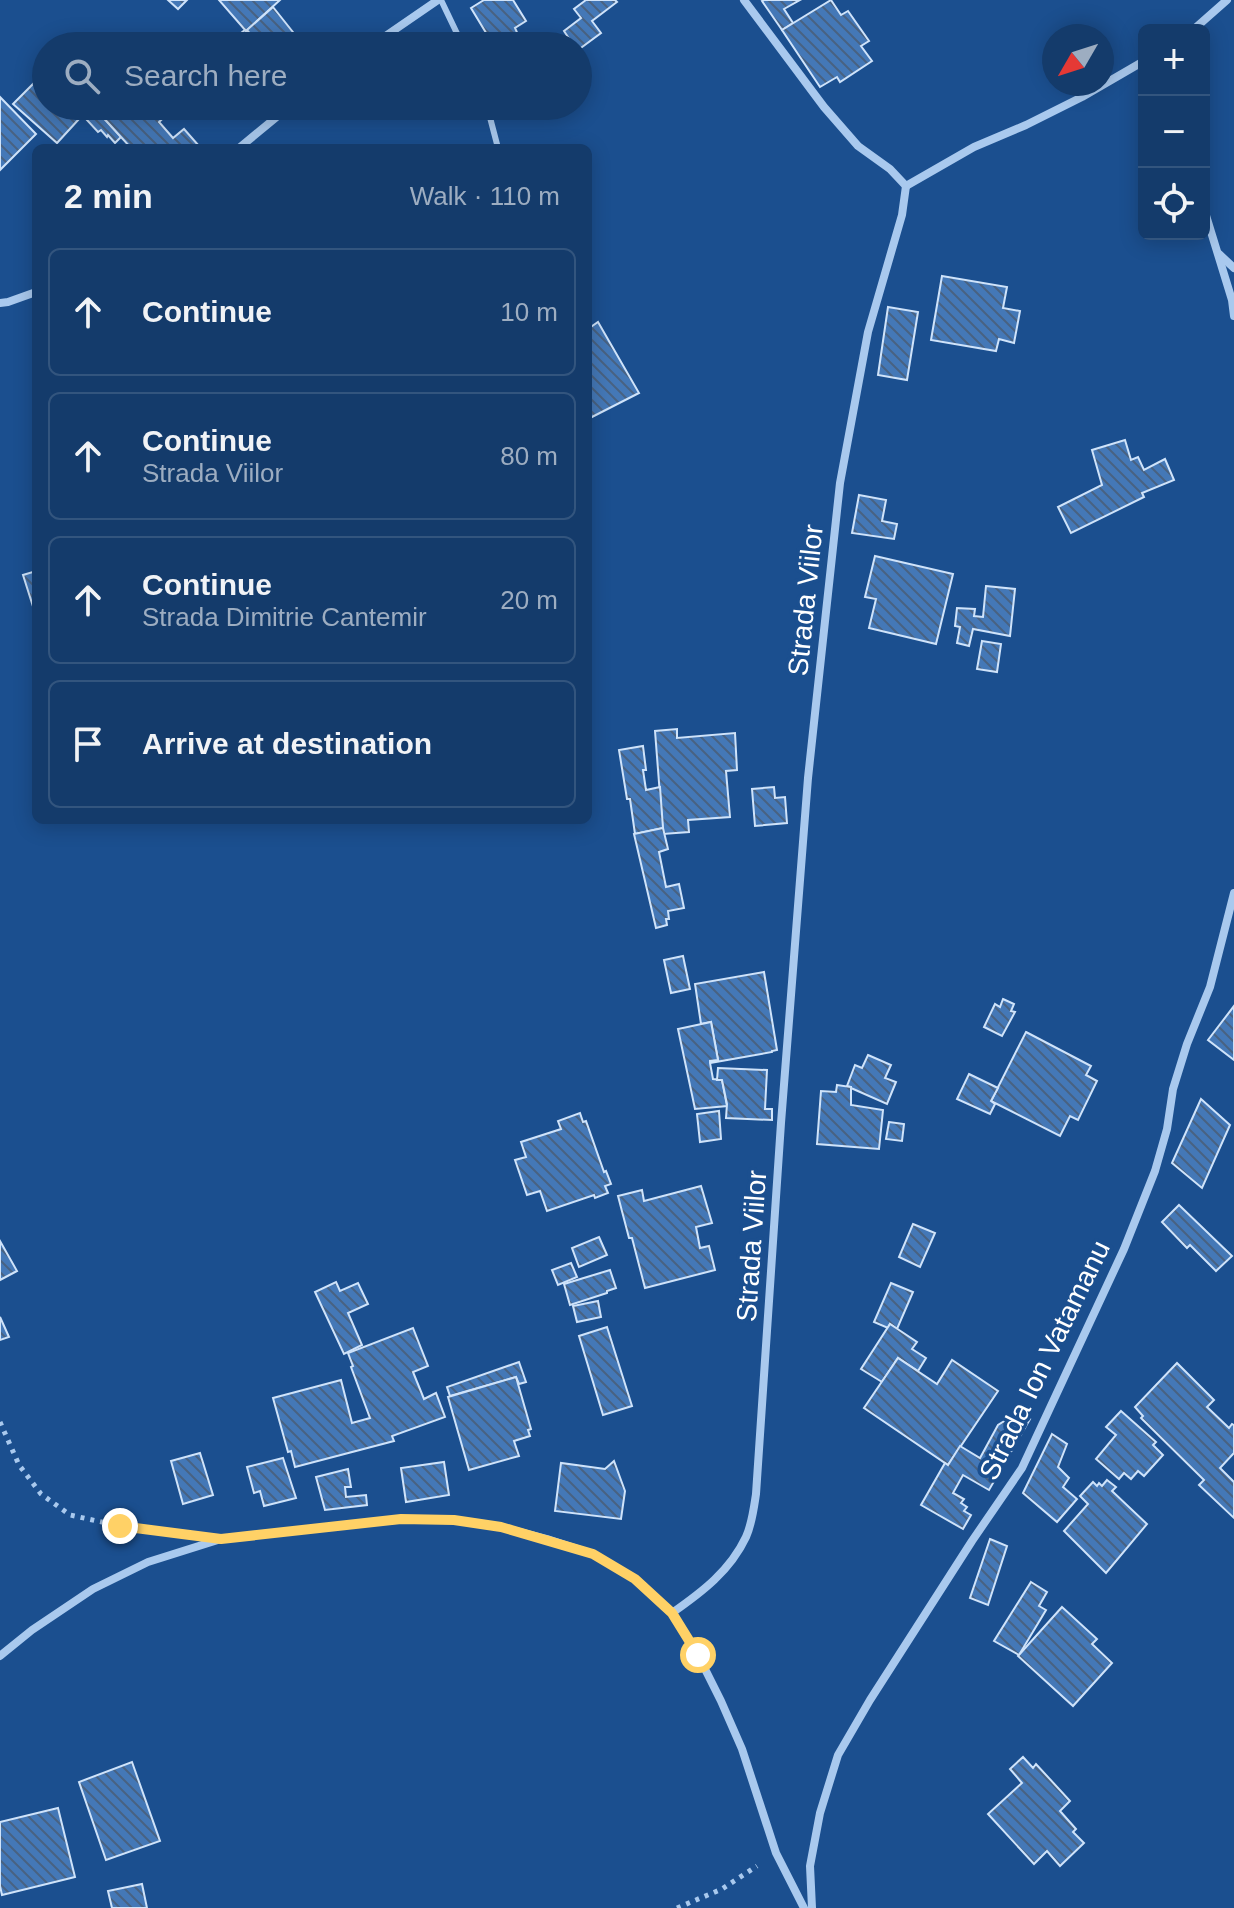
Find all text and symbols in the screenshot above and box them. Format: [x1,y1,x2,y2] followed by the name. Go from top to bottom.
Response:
[1042,24,1114,96] north arrow
[1138,24,1210,240] map controls
[1138,24,1210,96] button: +
[32,32,592,120] search box
[60,54,104,98] icon: search
[124,59,287,92] text: Search here
[1138,96,1210,168] button: −
[1138,168,1210,240] button: locate
[64,177,153,215] text: 2 min
[410,181,560,211] text: Walk · 110 m
[66,290,110,334] icon: ahead
[142,295,272,328] text: Continue
[500,297,558,327] text: 10 m
[142,424,272,457] text: Continue
[66,434,110,478] icon: ahead
[500,441,558,471] text: 80 m
[142,458,283,488] text: Strada Viilor
[782,523,829,677] street label: Strada Viilor
[142,568,272,601] text: Continue
[66,578,110,622] icon: ahead
[500,585,558,615] text: 20 m
[142,602,427,632] text: Strada Dimitrie Cantemir
[66,722,110,766] icon: arrive
[142,727,432,760] text: Arrive at destination
[731,1169,772,1323] street label: Strada Viilor
[973,1235,1116,1485] street label: Strada Ion Vatamanu
[102,1508,138,1544] route end
[680,1637,716,1673] route start

